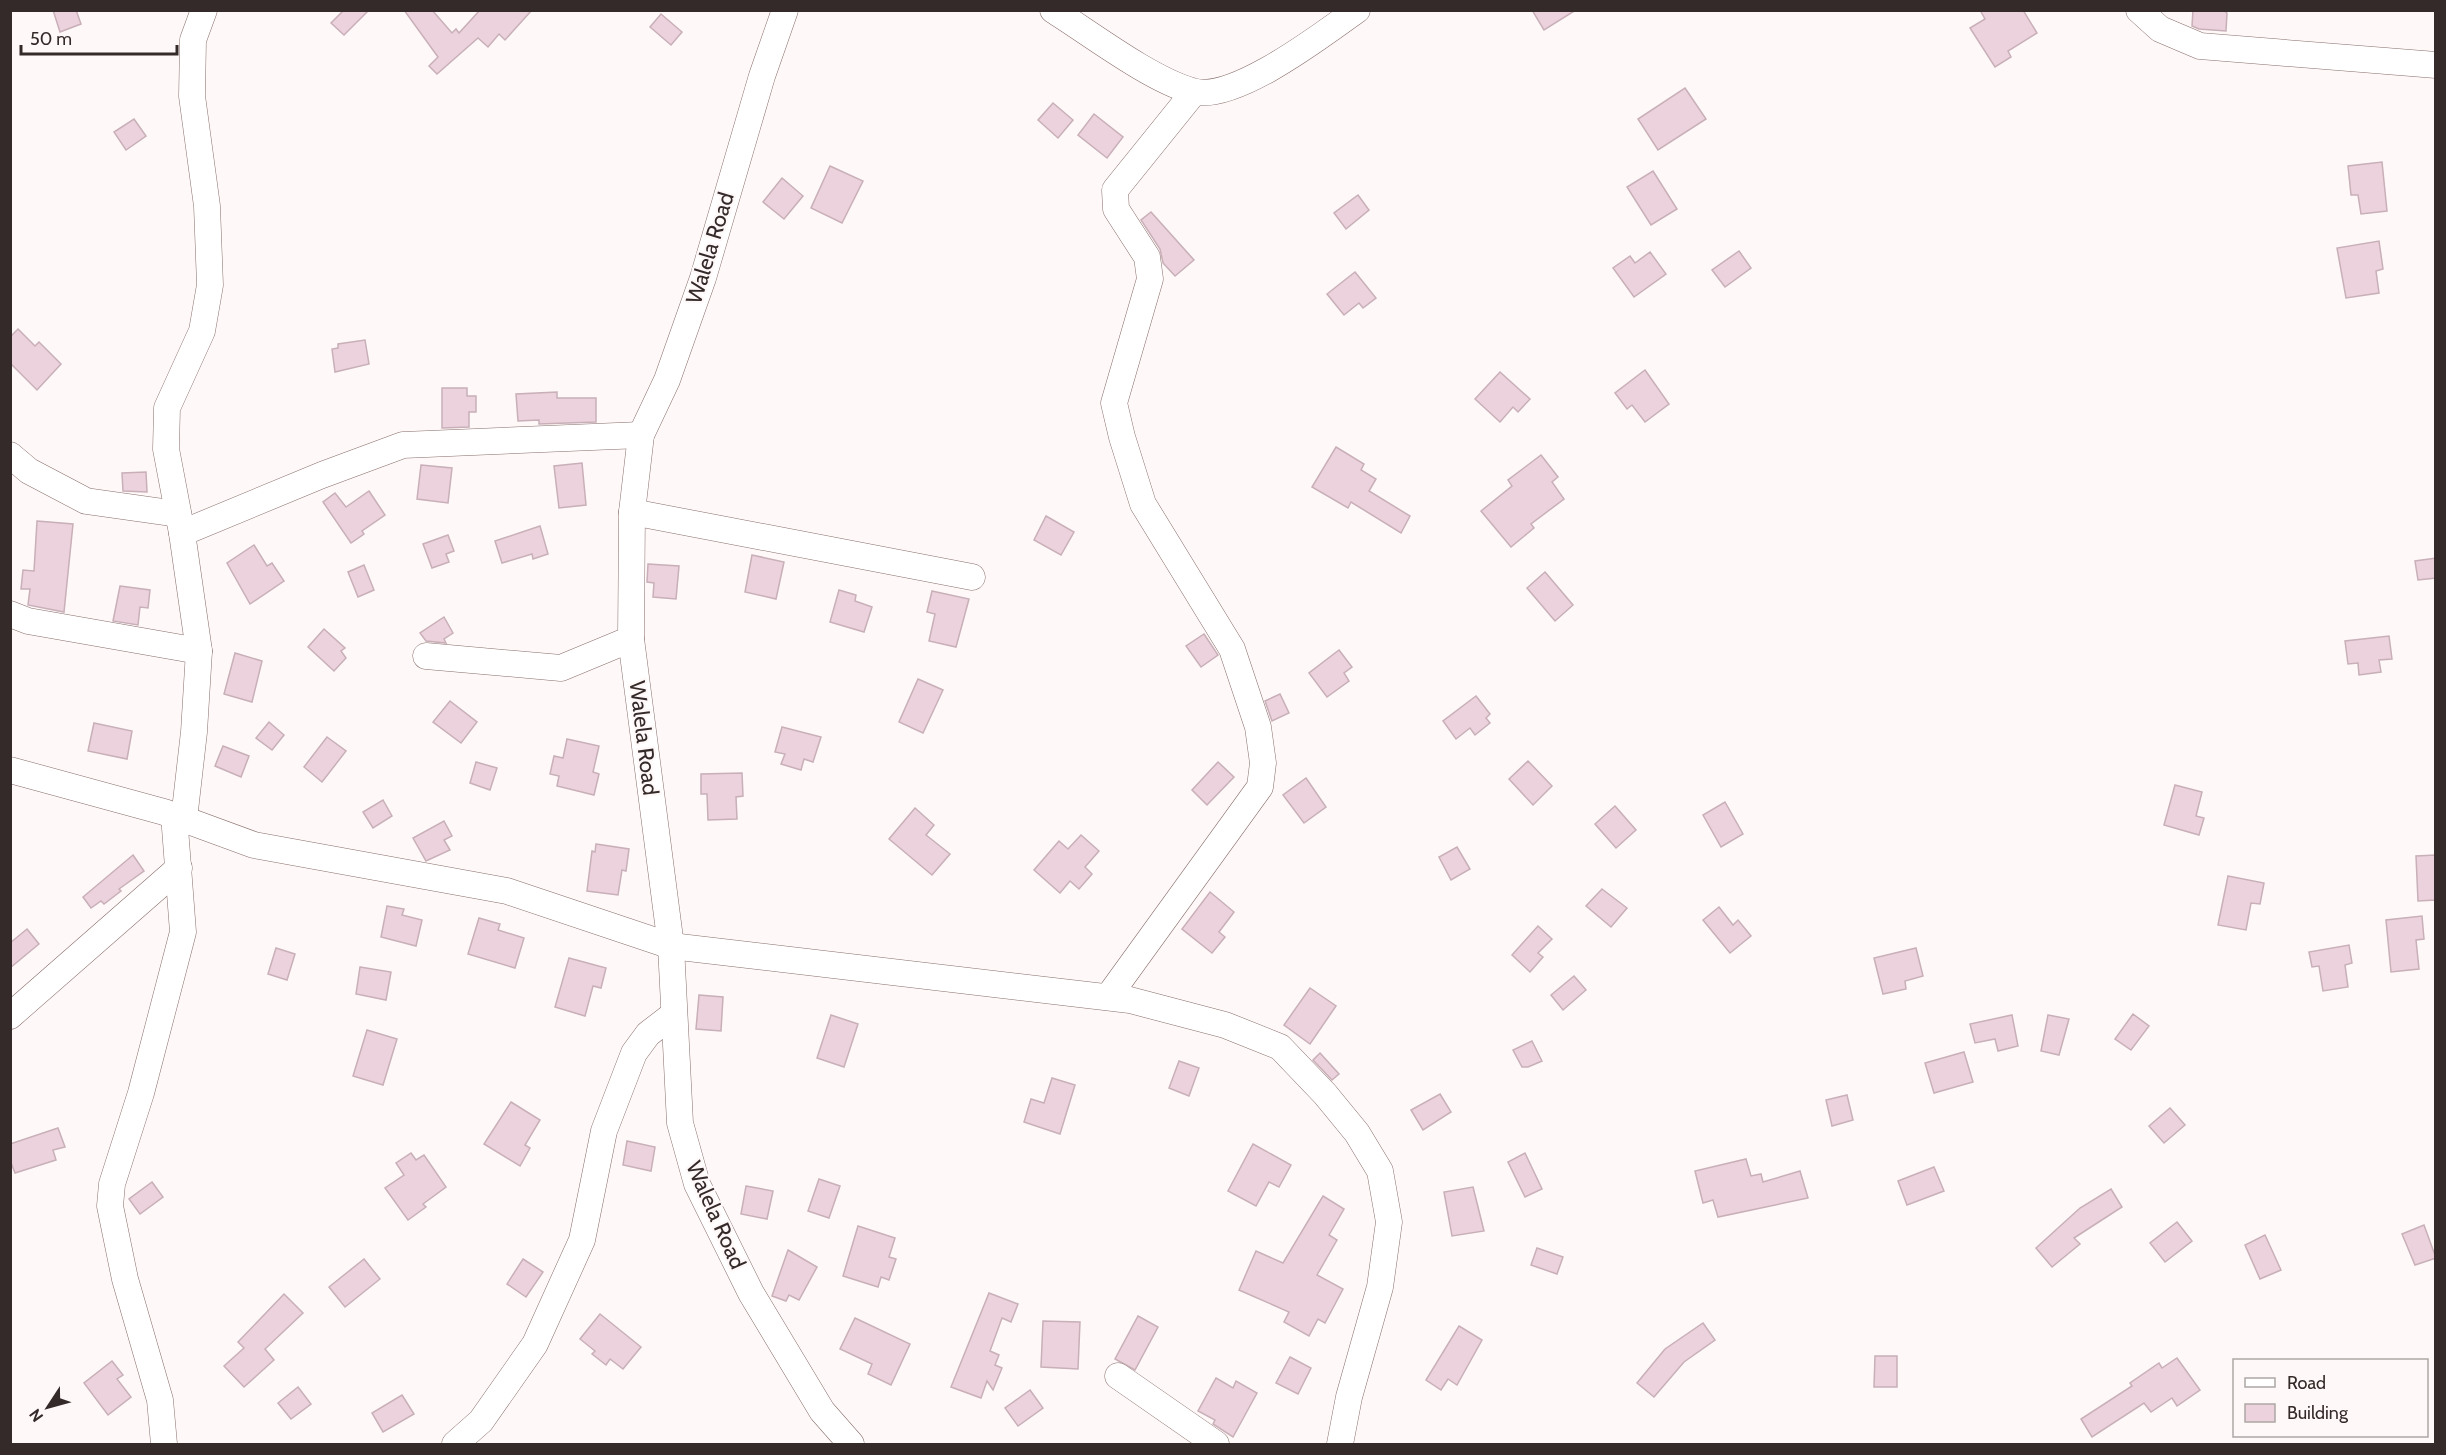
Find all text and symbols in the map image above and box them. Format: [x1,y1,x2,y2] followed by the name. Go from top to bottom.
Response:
[21,18,177,56] scale bar
[30,28,72,50] text: 50 m
[680,189,740,307] street label: Walela Road
[624,679,664,797] street label: Walela Road
[680,1157,752,1273] street label: Walela Road
[2233,1359,2428,1437] legend
[2287,1372,2326,1394] text: Road
[18,1377,78,1437] north arrow
[2287,1402,2349,1424] text: Building
[25,1405,47,1426] text: N

